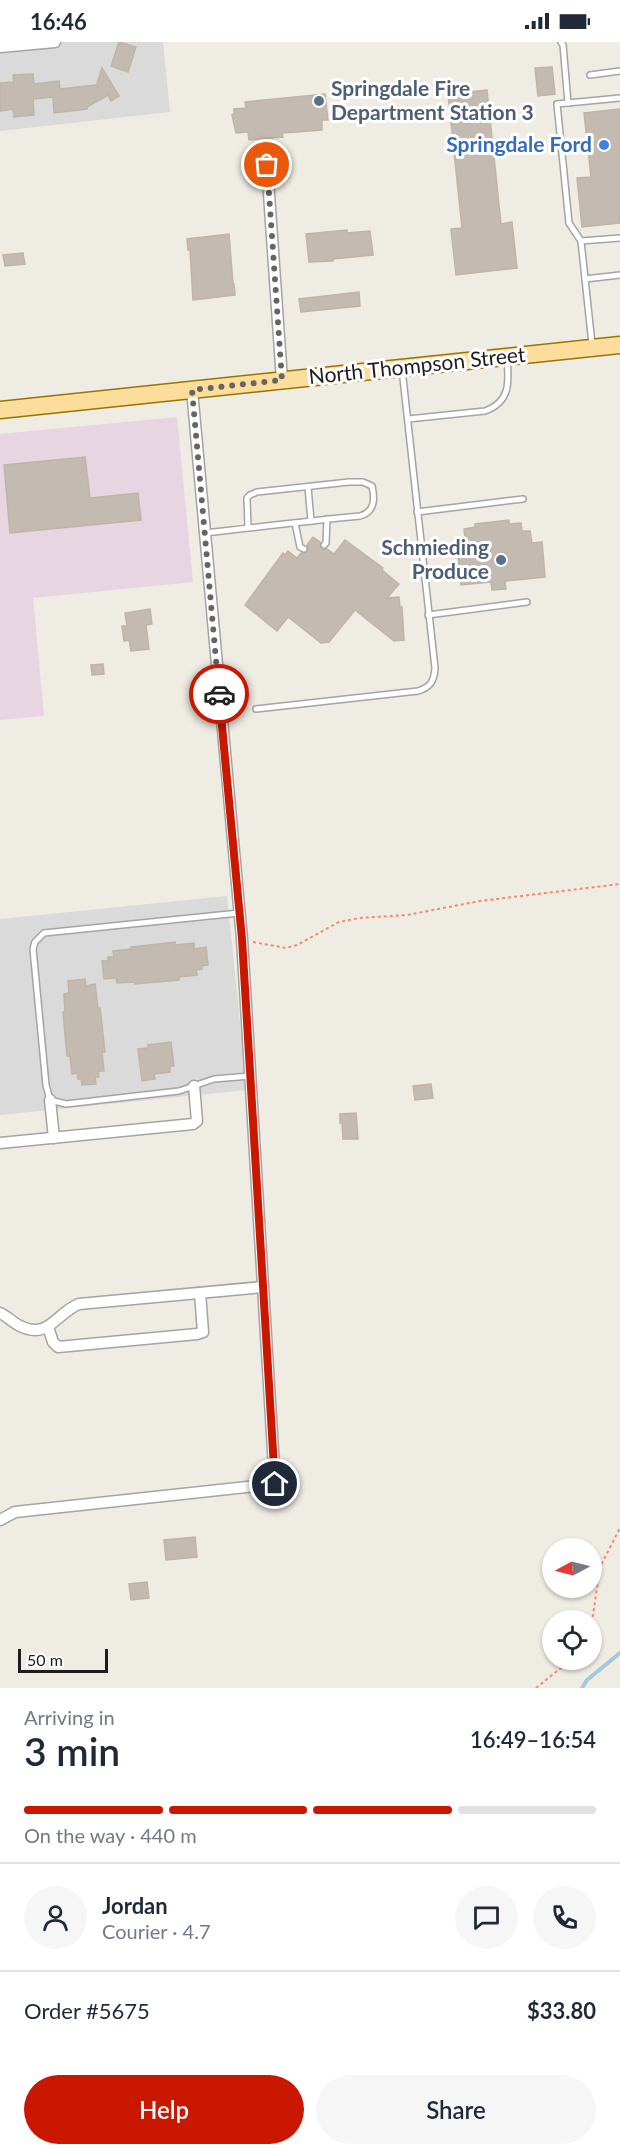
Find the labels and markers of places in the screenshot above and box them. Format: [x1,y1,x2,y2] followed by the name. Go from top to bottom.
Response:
[331,75,534,124] place label: Springdale Fire Department Station 3
[312,94,326,108] marker: Springdale Fire Department Station 3
[446,131,592,156] place label: Springdale Ford
[597,138,611,152] marker: Springdale Ford
[241,139,292,190] pin
[381,534,489,583] place label: Schmieding Produce
[494,553,508,567] marker: Schmieding Produce
[249,1458,300,1509] pin

